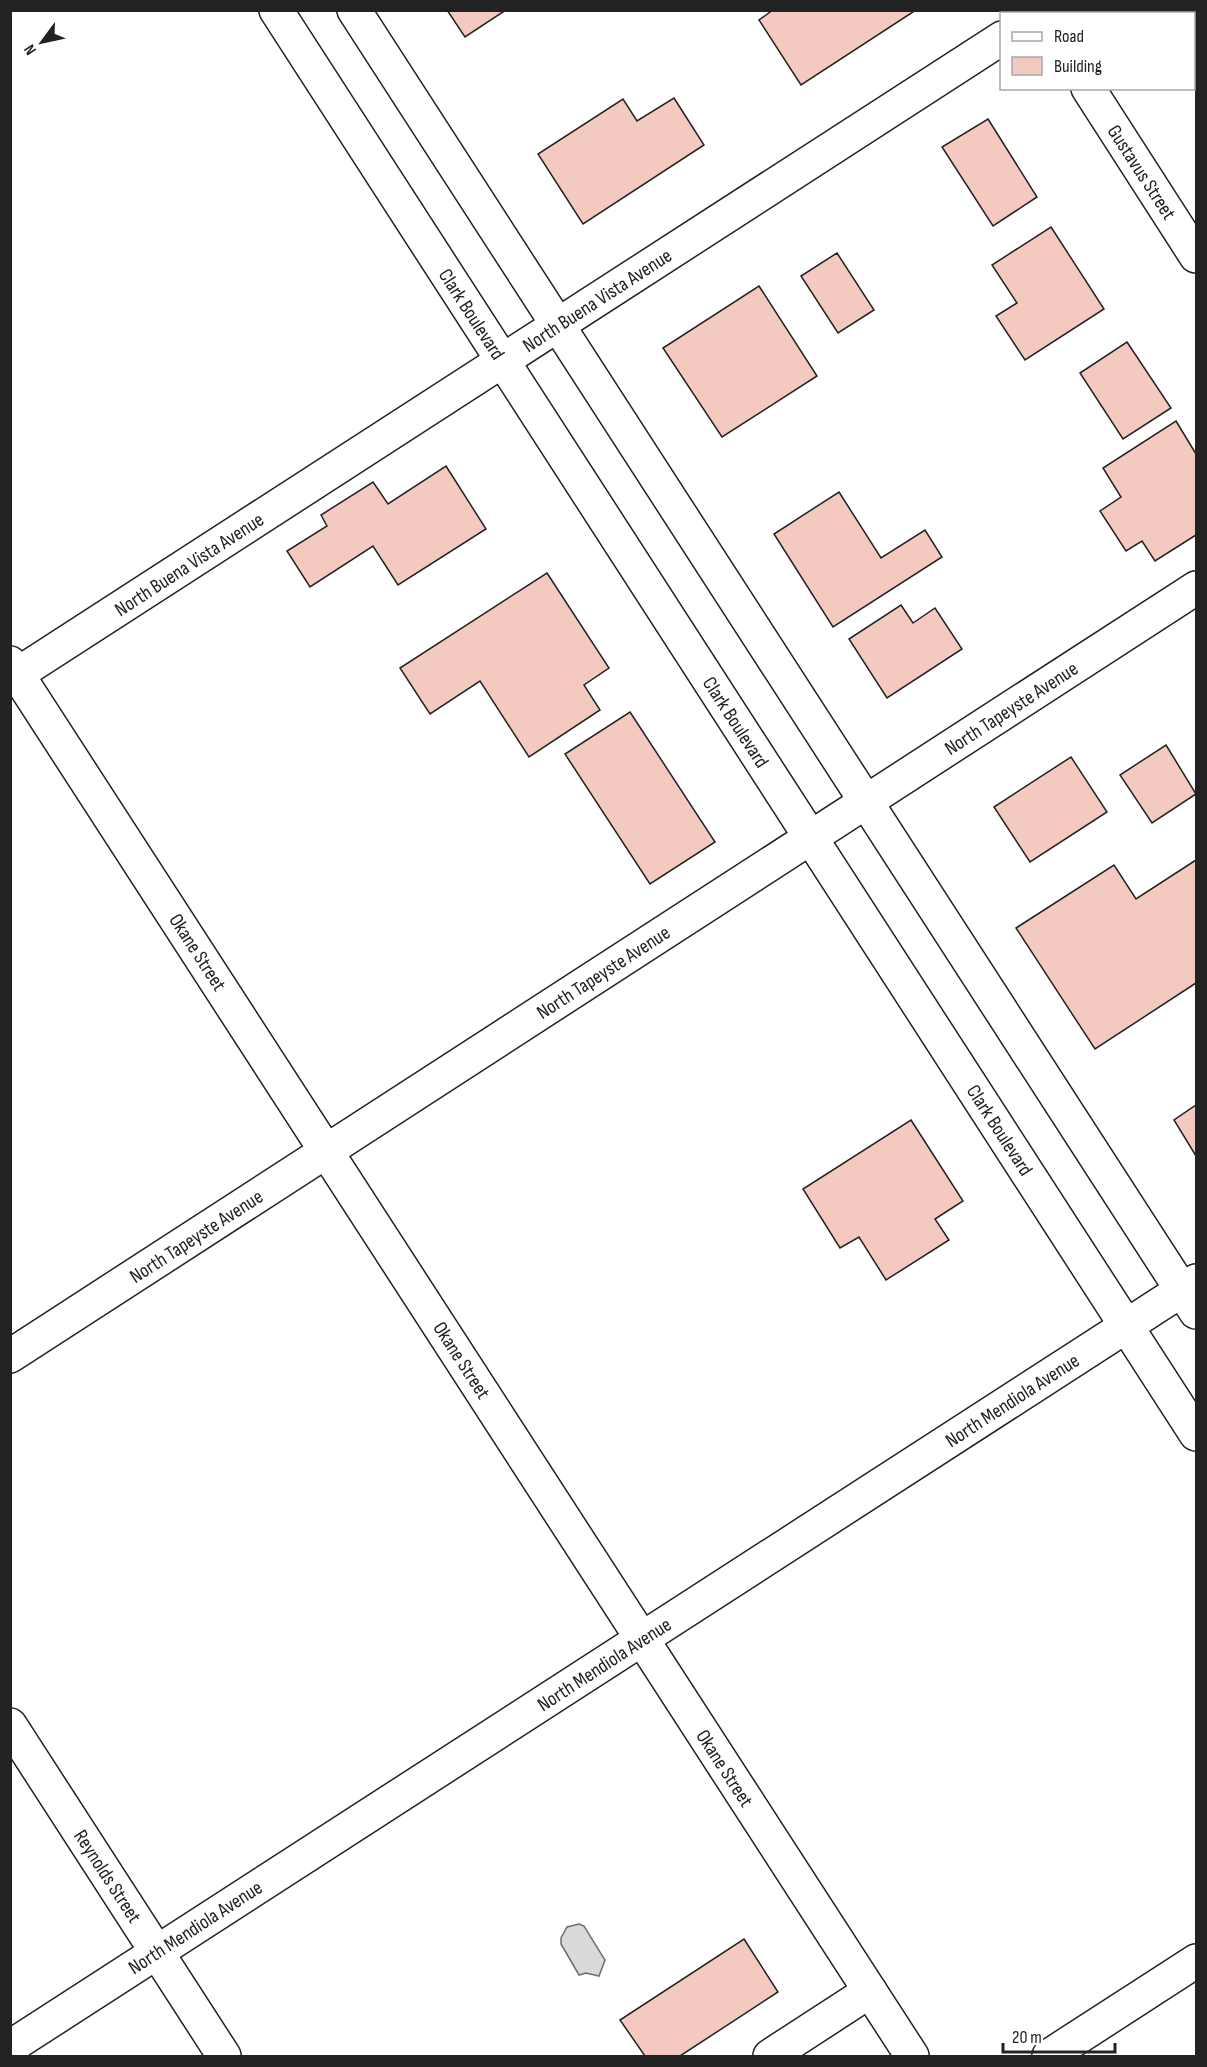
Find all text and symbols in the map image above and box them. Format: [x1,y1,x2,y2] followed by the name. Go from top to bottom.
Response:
[12,12,72,72] north arrow
[1000,12,1195,90] legend
[1054,26,1084,47] text: Road
[20,41,41,58] text: N
[1054,56,1102,77] text: Building
[1102,121,1181,224] street label: Gustavus Street
[519,244,677,358] street label: North Buena Vista Avenue
[433,264,509,365] street label: Clark Boulevard
[111,508,269,622] street label: North Buena Vista Avenue
[940,657,1083,761] street label: North Tapeyste Avenue
[697,672,773,773] street label: Clark Boulevard
[163,909,231,996] street label: Okane Street
[532,921,675,1025] street label: North Tapeyste Avenue
[961,1080,1037,1181] street label: Clark Boulevard
[125,1185,268,1289] street label: North Tapeyste Avenue
[427,1317,495,1404] street label: Okane Street
[941,1349,1084,1453] street label: North Mendiola Avenue
[533,1613,676,1717] street label: North Mendiola Avenue
[690,1725,758,1812] street label: Okane Street
[68,1826,146,1928] street label: Reynolds Street
[124,1876,267,1980] street label: North Mendiola Avenue
[1003,2016,1116,2054] scale bar
[1012,2027,1042,2048] text: 20 m

